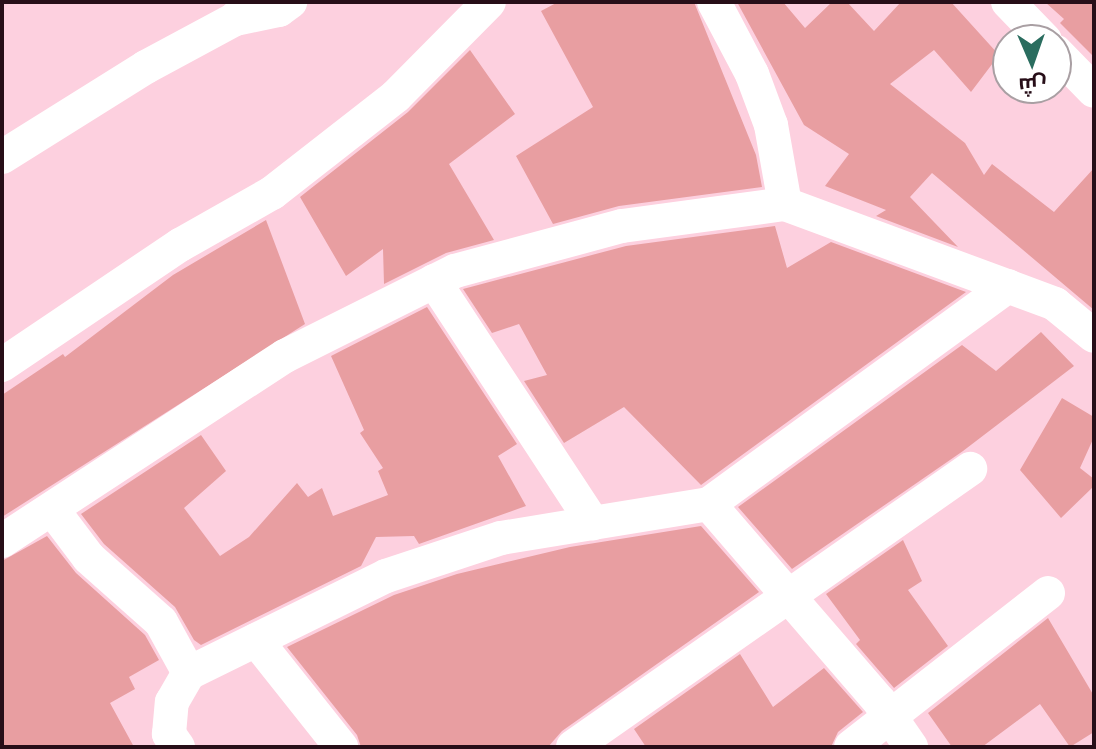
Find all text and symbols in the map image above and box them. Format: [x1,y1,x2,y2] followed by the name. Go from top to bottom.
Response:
[992,24,1072,104] north arrow
[1018,73,1047,100] text: ش

